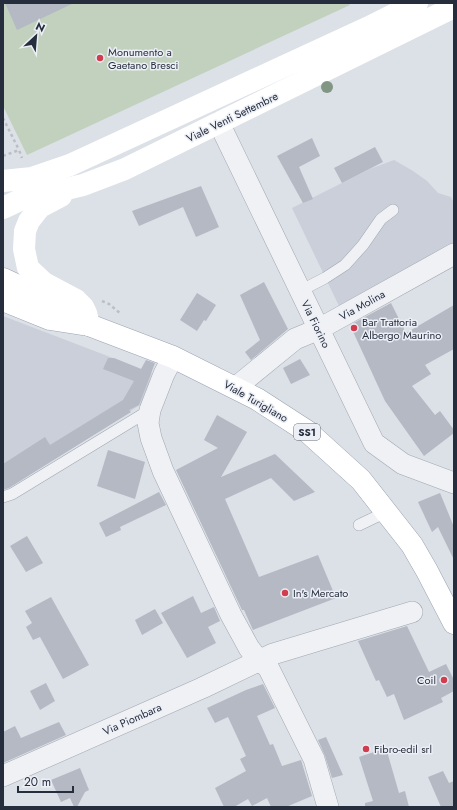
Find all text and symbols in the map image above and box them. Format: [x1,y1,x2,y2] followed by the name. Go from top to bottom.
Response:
[16,16,56,56] north arrow
[33,18,48,36] text: N
[108,44,179,73] place label: Monumento a Gaetano Bresci
[95,53,105,63] marker: Monumento a Gaetano Bresci
[183,88,281,146] street label: Viale Venti Settembre
[336,286,388,324] street label: Via Molina
[298,297,334,351] street label: Via Fiorino
[362,314,441,343] place label: Bar Trattoria Albergo Maurino
[349,323,359,333] marker: Bar Trattoria Albergo Maurino
[221,376,291,426] street label: Viale Turigliano
[294,424,320,440] road number: SS1
[293,585,348,601] place label: In's Mercato
[280,588,290,598] marker: In's Mercato
[417,672,436,688] place label: Coil
[439,675,449,685] marker: Coil
[100,699,164,739] street label: Via Piombara
[374,741,432,757] place label: Fibro-edil srl
[361,744,371,754] marker: Fibro-edil srl
[18,768,73,794] scale bar
[24,773,51,791] text: 20 m

